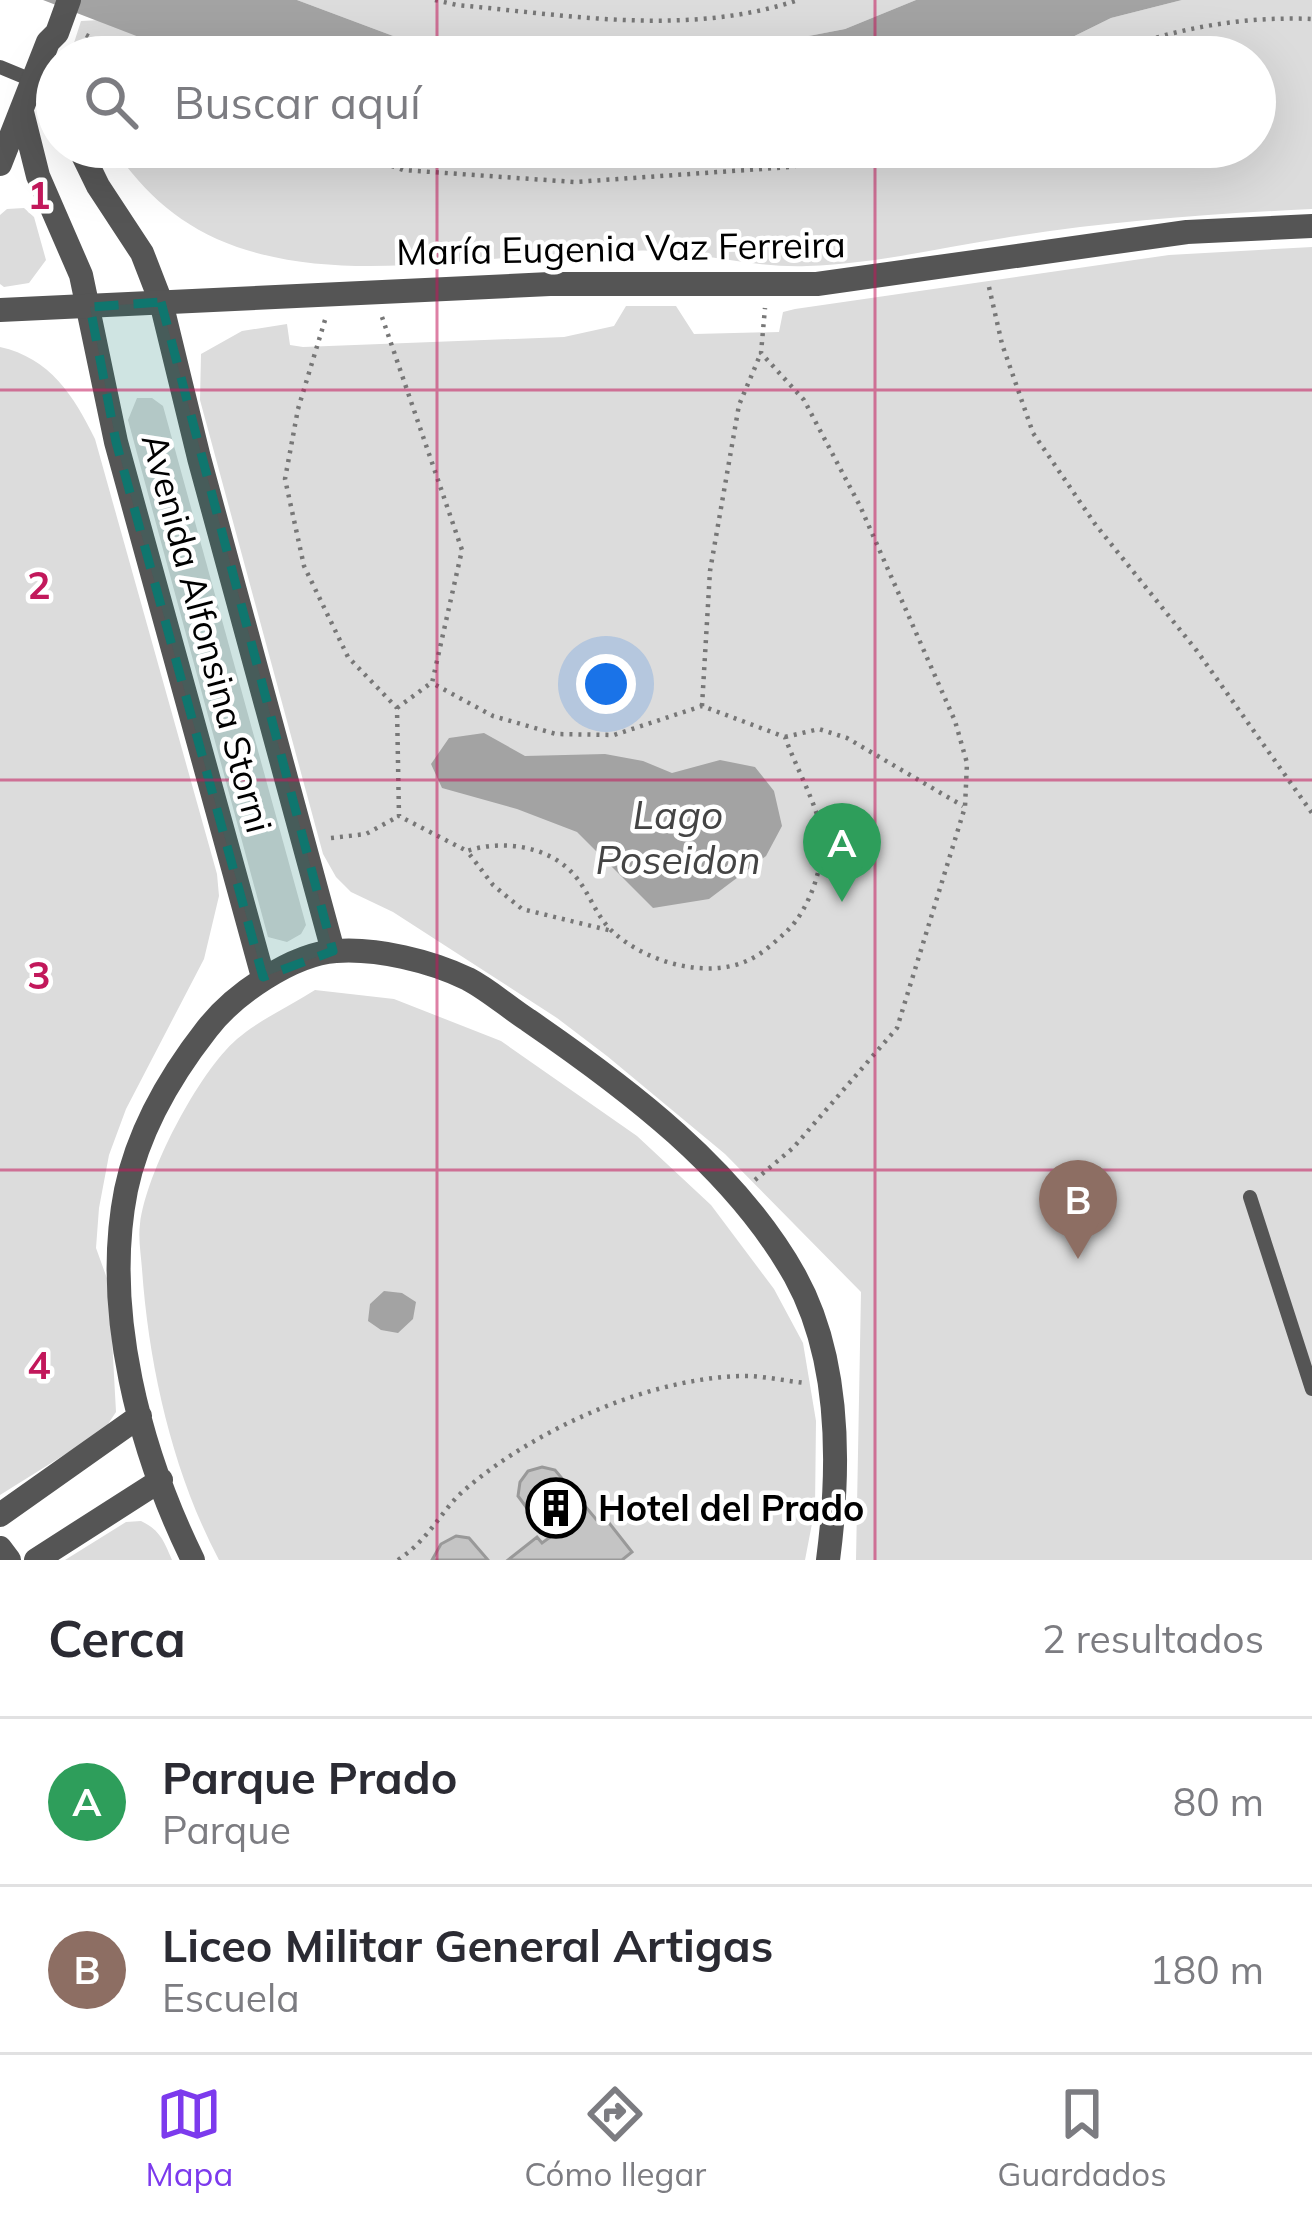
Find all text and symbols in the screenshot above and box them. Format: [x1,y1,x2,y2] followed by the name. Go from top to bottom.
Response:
[36,36,1276,168] search box
[78,69,144,135] icon: search
[174,74,421,130] text: Buscar aquí
[27,170,51,219] text: 1
[396,221,846,274] street label: María Eugenia Vaz Ferreira
[133,428,282,837] street label: Avenida Alfonsina Storni
[27,560,51,609] text: 2
[576,654,636,714] your location
[595,790,761,884] water label: Lago Poseidon
[803,803,881,902] pin: A
[27,950,51,999] text: 3
[1039,1160,1117,1259] pin: B
[27,1340,51,1389] text: 4
[525,1477,587,1539] building icon: Hotel del Prado
[598,1485,864,1530] place label: Hotel del Prado
[48,1606,186,1670] text: Cerca
[1042,1614,1264,1663] text: 2 resultados
[162,1749,457,1805] text: Parque Prado
[72,1777,102,1826] text: A
[1173,1777,1264,1826] text: 80 m
[162,1805,291,1854] text: Parque
[162,1917,773,1973] text: Liceo Militar General Artigas
[74,1945,100,1994] text: B
[1149,1945,1264,1994] text: 180 m
[162,1973,300,2022] text: Escuela
[145,2081,233,2194] tab: Mapa
[524,2081,706,2194] tab: Cómo llegar
[997,2081,1167,2194] tab: Guardados

